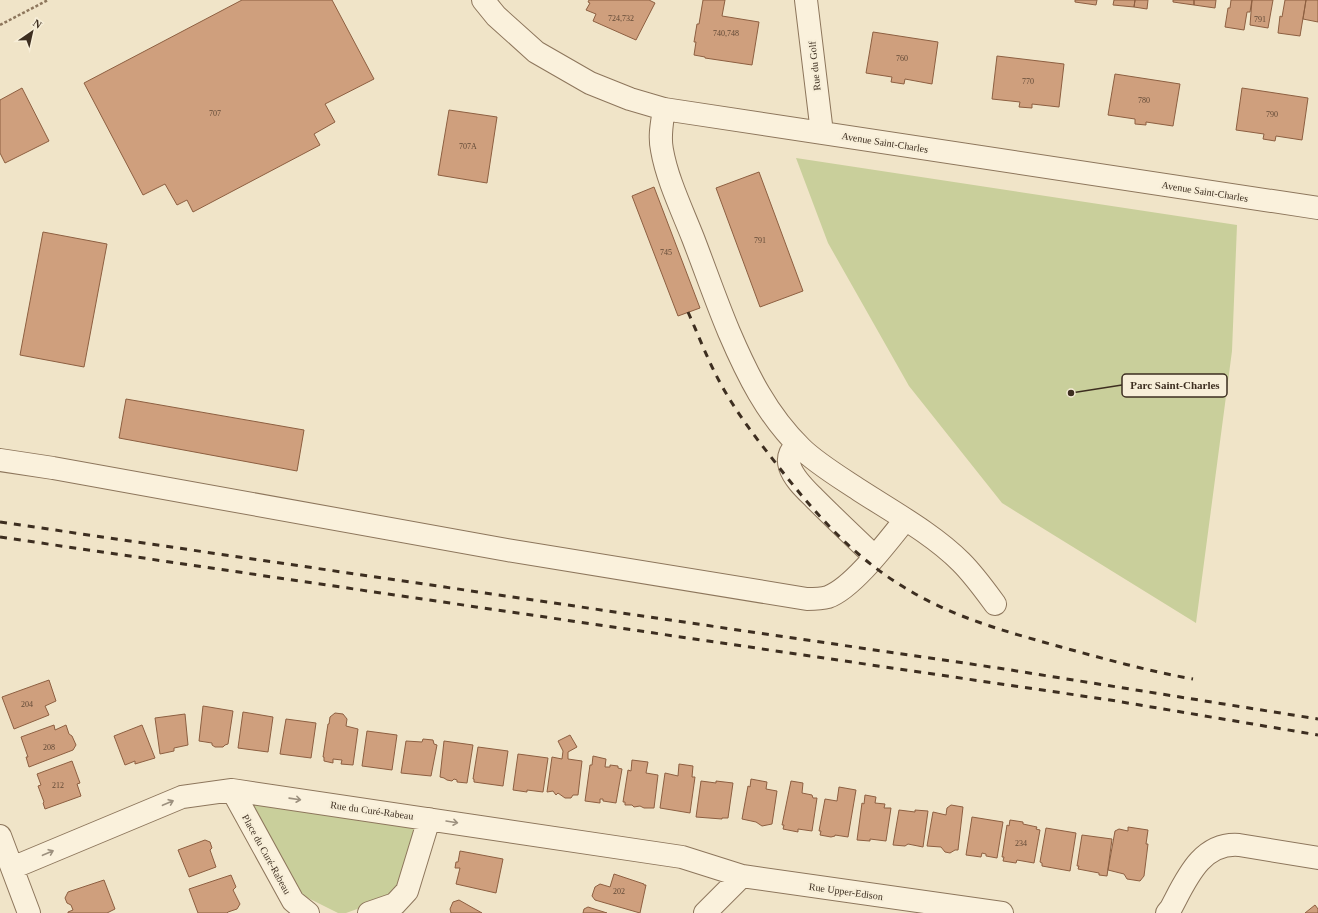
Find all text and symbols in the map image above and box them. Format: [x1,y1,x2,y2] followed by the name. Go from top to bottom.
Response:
[12,12,52,52] north arrow
[608,14,634,23] house number: 724,732
[1254,15,1266,24] house number: 791
[31,17,44,31] text: N
[713,29,739,38] house number: 740,748
[806,40,823,91] street label: Rue du Golf
[896,54,908,63] house number: 760
[1022,77,1034,86] house number: 770
[1138,96,1150,105] house number: 780
[209,109,221,118] house number: 707
[1266,110,1278,119] house number: 790
[841,130,929,155] street label: Avenue Saint-Charles
[459,142,477,151] house number: 707A
[1161,179,1249,204] street label: Avenue Saint-Charles
[754,236,766,245] house number: 791
[660,248,672,257] house number: 745
[1122,374,1227,397] callout: Parc Saint-Charles
[1130,379,1220,391] text: Parc Saint-Charles
[21,700,33,709] house number: 204
[43,743,55,752] house number: 208
[52,781,64,790] house number: 212
[288,795,301,803] one-way arrow
[161,799,173,806] one-way arrow
[330,799,414,822] street label: Rue du Curé-Rabeau
[240,812,293,896] street label: Place du Curé-Rabeau
[445,818,458,826] one-way arrow
[1015,839,1027,848] house number: 234
[41,849,53,857] one-way arrow
[808,881,884,902] street label: Rue Upper-Edison
[613,887,625,896] house number: 202

